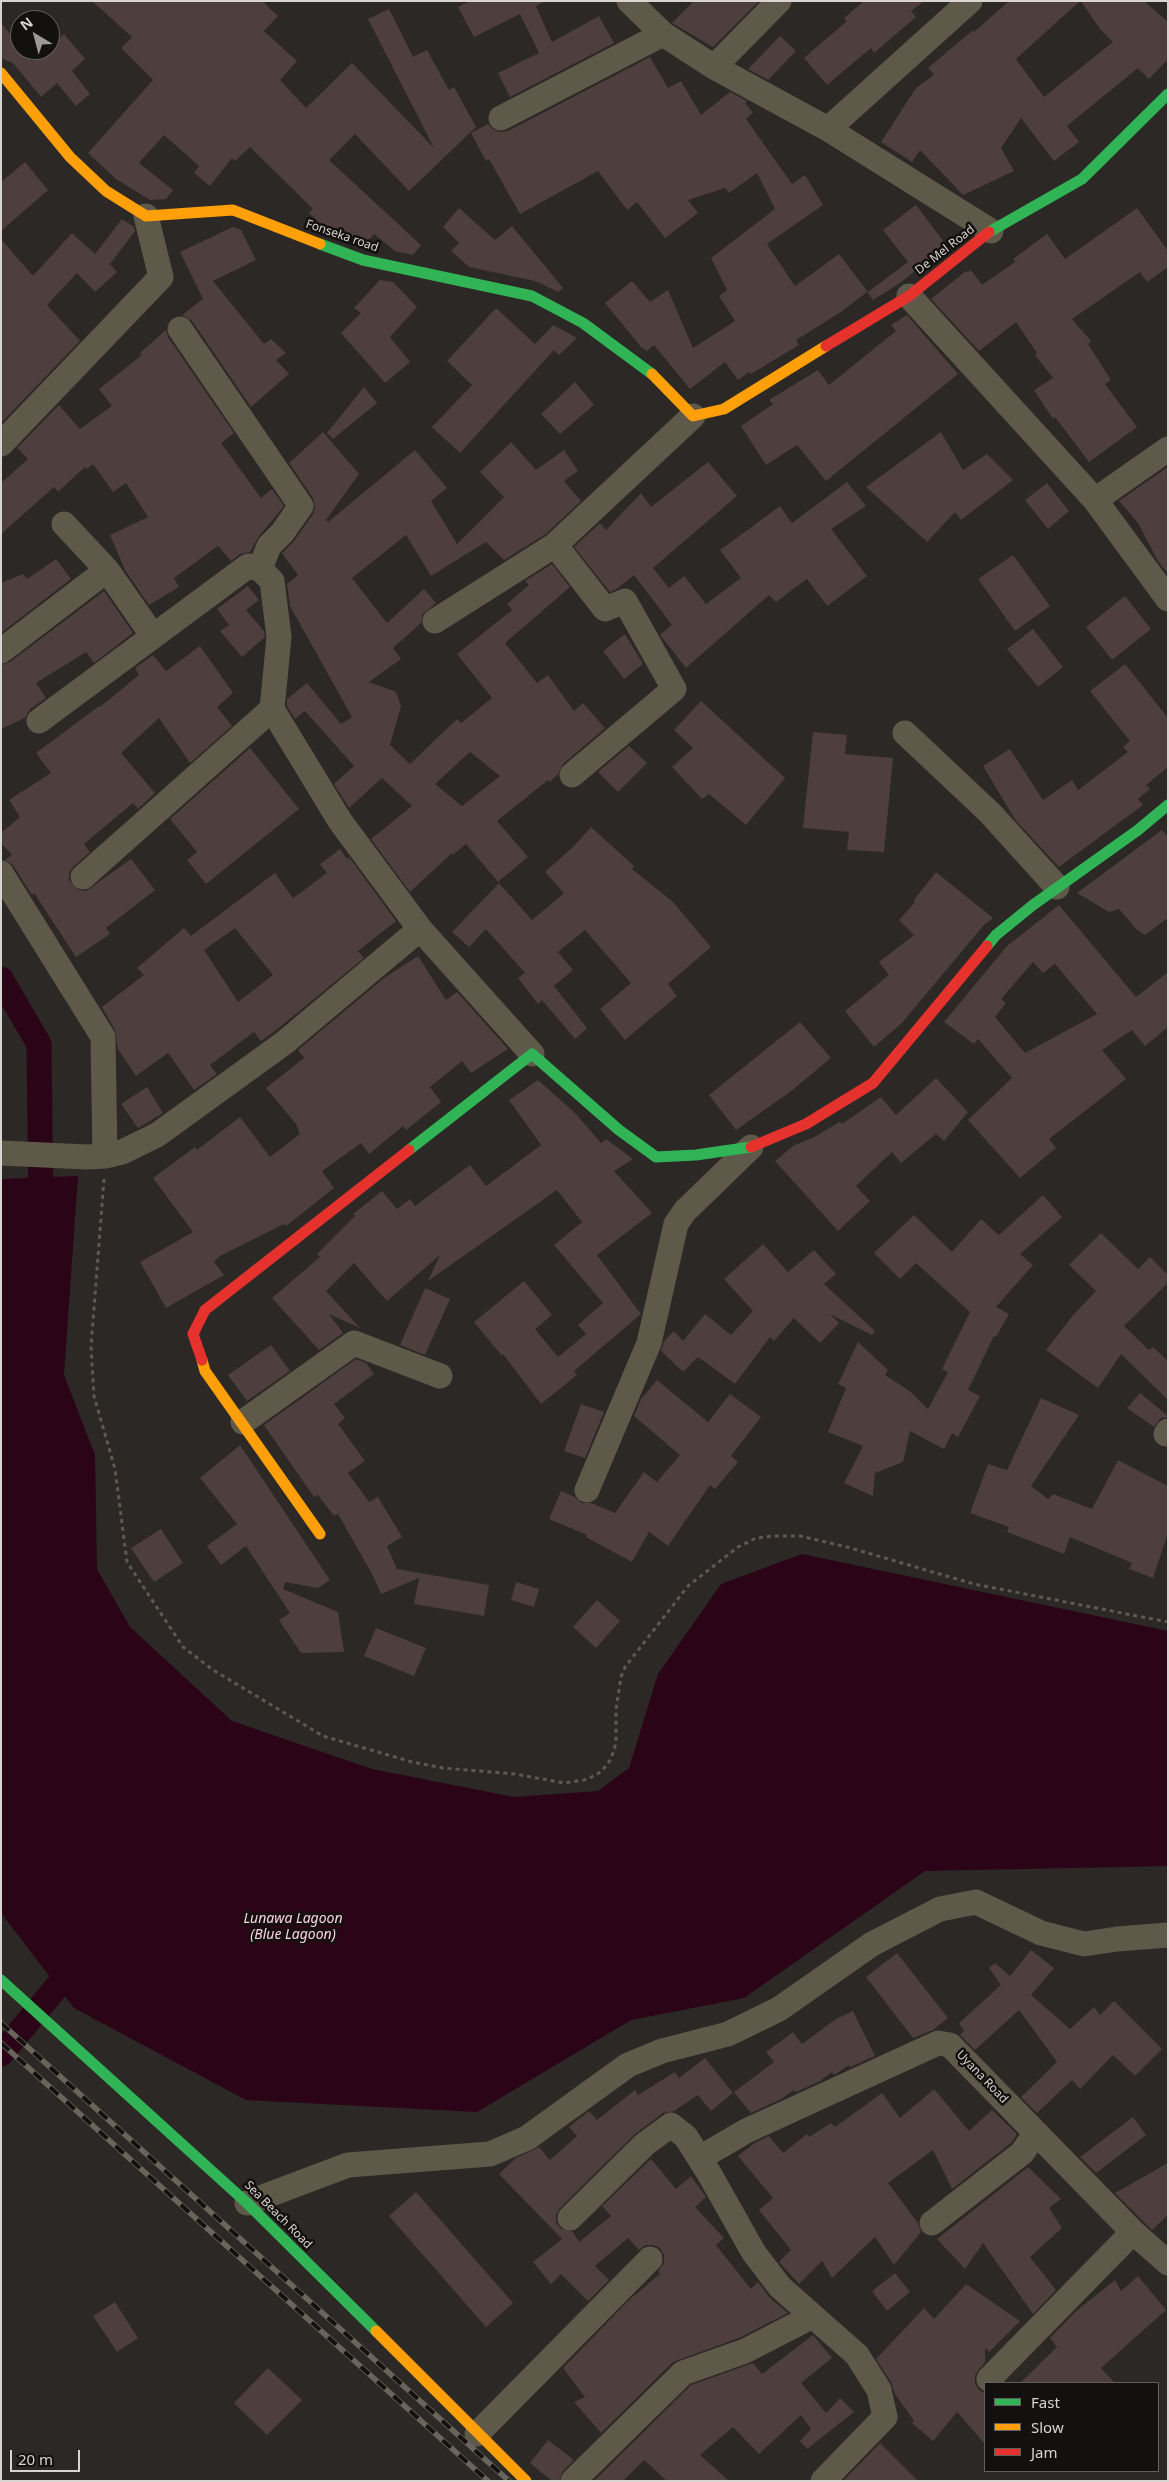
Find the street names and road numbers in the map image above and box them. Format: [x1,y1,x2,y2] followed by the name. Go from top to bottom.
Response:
[304,217,380,255] street label: Fonseka road
[912,222,978,278] street label: De Mel Road
[953,2048,1011,2106] street label: Uyana Road
[241,2178,315,2252] street label: Sea Beach Road

